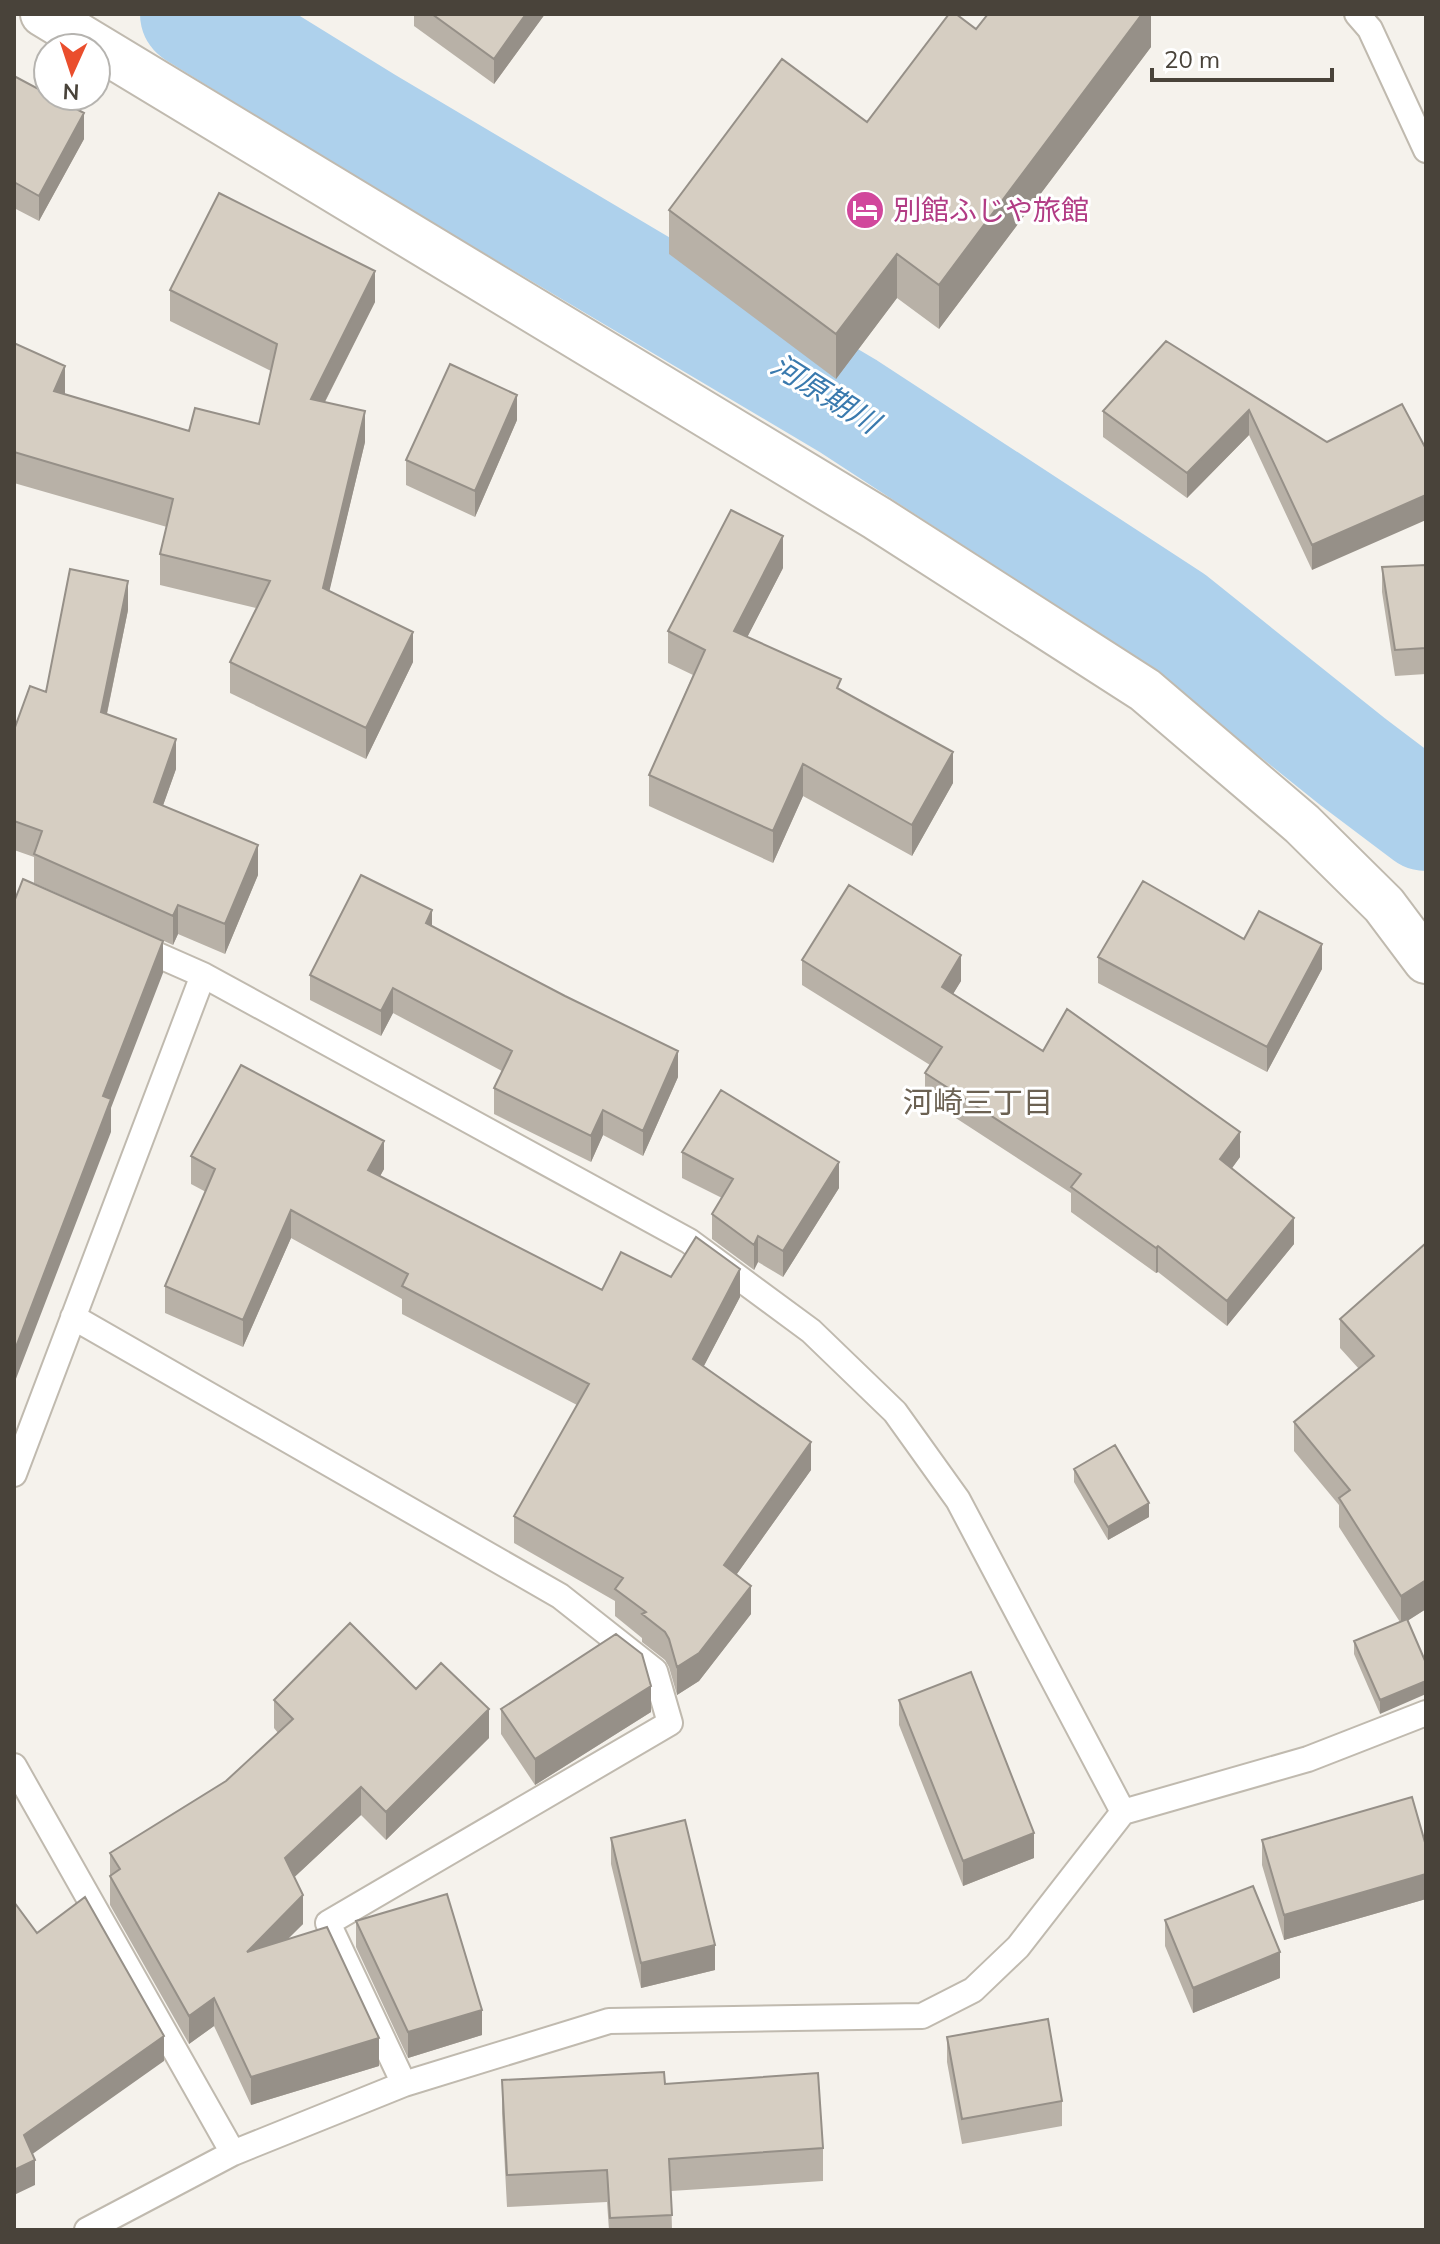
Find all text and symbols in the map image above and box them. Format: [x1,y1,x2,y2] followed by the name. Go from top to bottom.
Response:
[32,32,112,112] north arrow
[1152,32,1332,82] scale bar
[1164,44,1220,74] text: 20 m
[62,78,80,106] text: N
[844,189,886,231] hotel icon: 別館ふじや旅館
[893,192,1089,227] place label: 別館ふじや旅館
[765,345,889,443] water label: 河原期川
[903,1083,1053,1121] district label: 河崎三丁目

